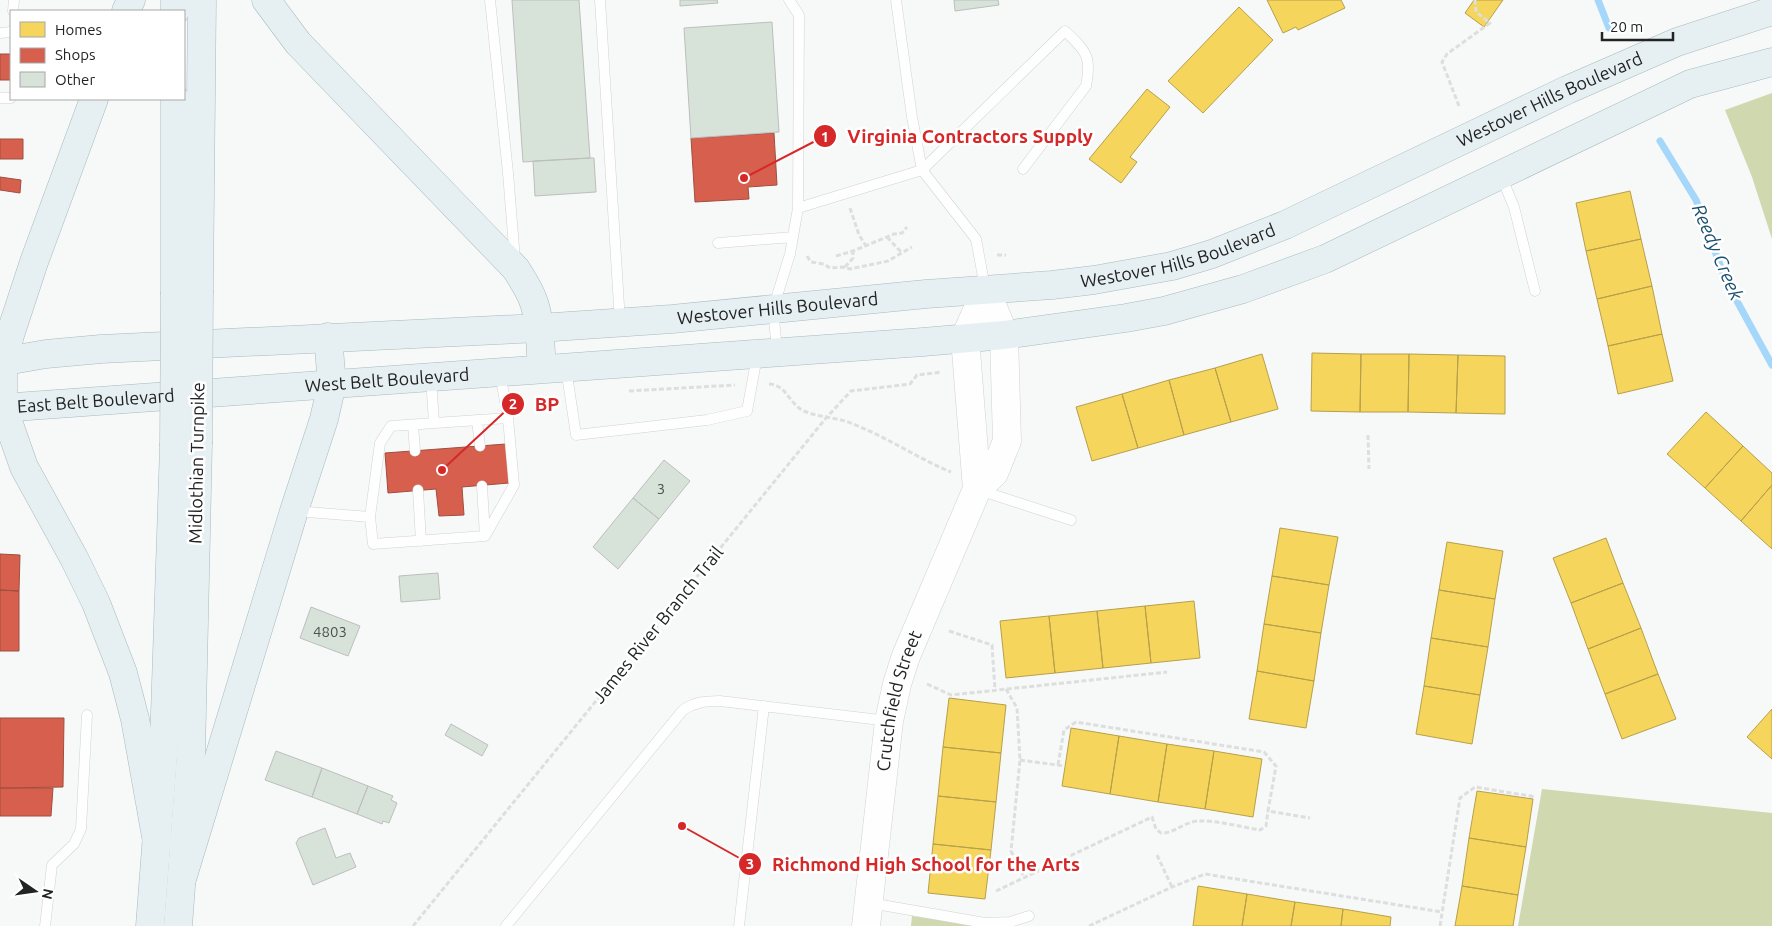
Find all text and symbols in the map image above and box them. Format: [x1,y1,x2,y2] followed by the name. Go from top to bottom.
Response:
[10,10,185,100] legend
[1602,10,1673,42] scale bar
[1610,18,1643,35] text: 20 m
[55,21,102,38] text: Homes
[55,46,96,63] text: Shops
[1453,47,1645,150] street label: Westover Hills Boulevard
[55,71,95,88] text: Other
[812,119,1103,153] callout: Virginia Contractors Supply
[847,125,1093,147] text: Virginia Contractors Supply
[821,128,829,145] text: 1
[1688,201,1748,304] water label: Reedy Creek
[1079,219,1278,291] street label: Westover Hills Boulevard
[676,288,879,327] street label: Westover Hills Boulevard
[304,363,470,395] street label: West Belt Boulevard
[185,382,207,544] street label: Midlothian Turnpike
[16,385,175,416] street label: East Belt Boulevard
[500,387,570,421] callout: BP
[535,393,559,415] text: BP
[509,395,517,412] text: 2
[657,480,665,497] house number: 3
[588,542,727,707] street label: James River Branch Trail
[313,623,347,640] house number: 4803
[872,627,925,772] street label: Crutchfield Street
[737,847,1090,881] callout: Richmond High School for the Arts
[772,853,1080,875] text: Richmond High School for the Arts
[746,855,754,872] text: 3
[10,866,60,916] north arrow
[39,887,57,901] text: N

